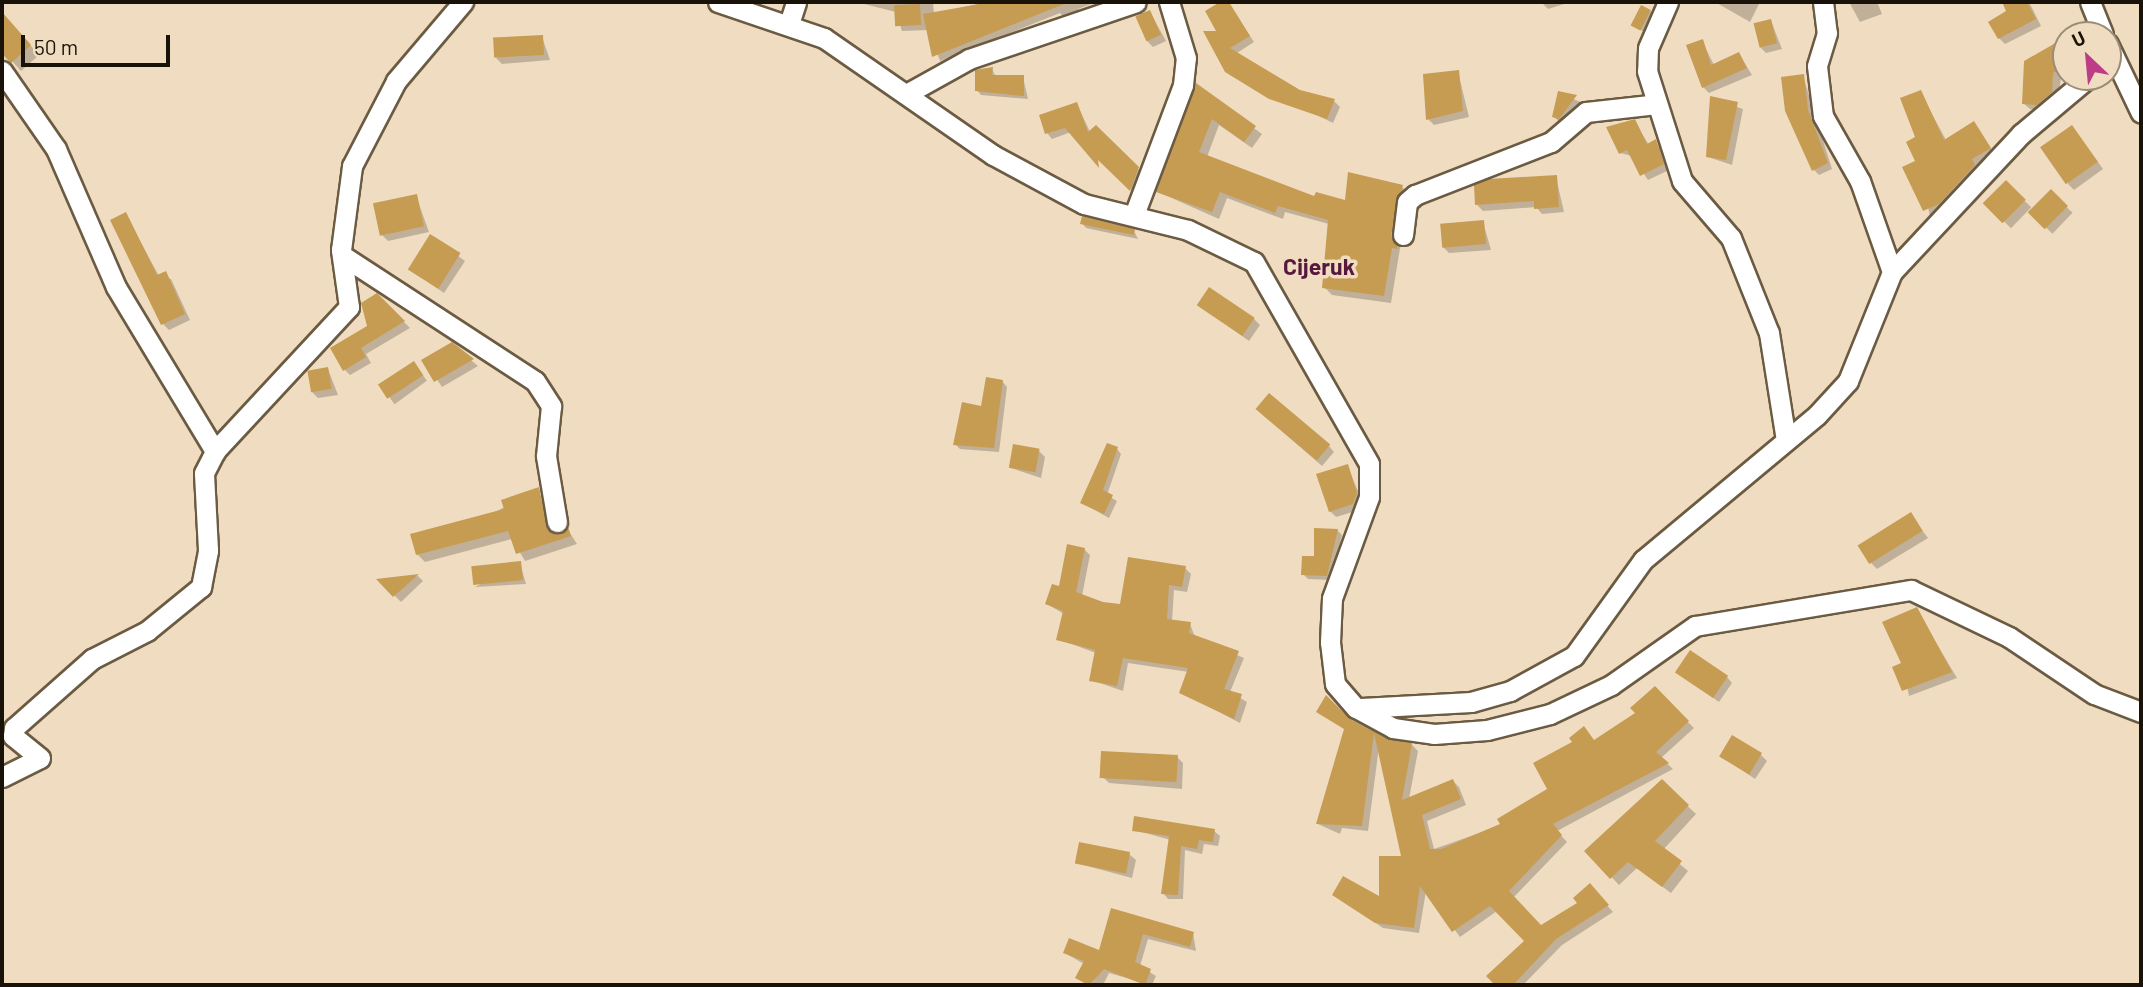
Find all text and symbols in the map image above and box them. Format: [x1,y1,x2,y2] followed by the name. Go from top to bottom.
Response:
[24,21,173,65] scale bar
[2052,21,2122,91] north arrow
[2068,26,2089,51] text: U
[34,34,78,59] text: 50 m
[1283,252,1355,280] district label: Cijeruk

